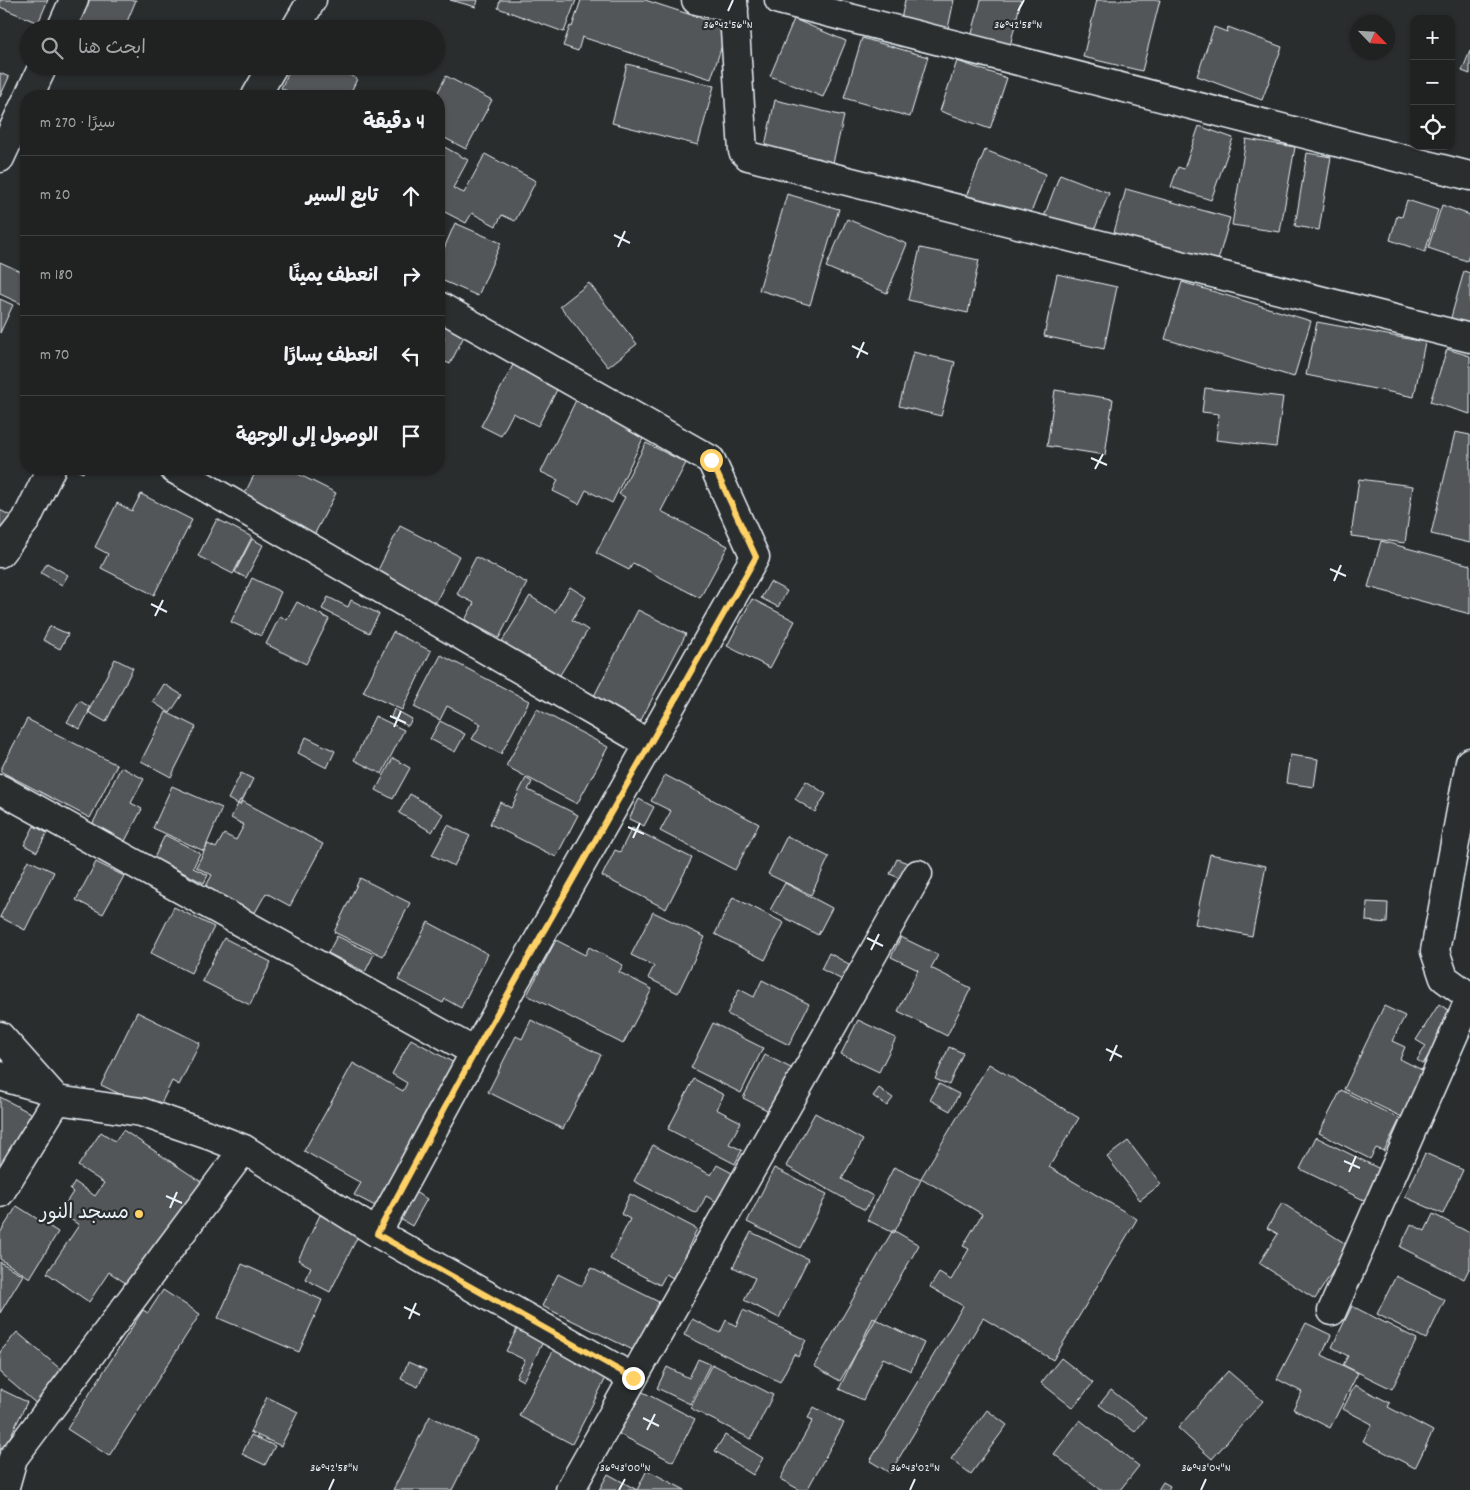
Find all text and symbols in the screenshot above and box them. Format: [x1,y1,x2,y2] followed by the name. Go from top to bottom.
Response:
[1350,15,1395,60] north arrow
[1410,15,1455,150] map controls
[1410,15,1455,60] button: +
[703,17,753,34] text: 36°42'56"N
[994,17,1042,34] text: 36°42'58"N
[20,20,445,75] search box
[38,34,66,62] icon: search
[78,36,146,63] text: ابحث هنا
[1410,60,1455,105] button: −
[1410,105,1455,150] button: locate
[363,109,425,139] text: 4 دقيقة
[40,112,115,135] text: سيرًا · 270 m
[397,182,425,210] icon: ahead
[40,184,70,207] text: 20 m
[306,184,378,211] text: تابع السير
[397,262,425,290] icon: right
[40,264,73,287] text: 180 m
[289,264,378,291] text: انعطف يمينًا
[397,342,425,370] icon: left
[40,344,70,367] text: 70 m
[284,344,378,371] text: انعطف يسارًا
[397,422,425,450] icon: arrive
[236,424,378,451] text: الوصول إلى الوجهة
[700,449,723,472] route start
[38,1200,129,1228] place label: مسجد النور
[133,1208,145,1220] marker: مسجد النور
[622,1367,645,1390] route end
[310,1460,358,1477] text: 36°42'58"N
[599,1460,651,1477] text: 36°43'00"N
[890,1460,940,1477] text: 36°43'02"N
[1181,1460,1231,1477] text: 36°43'04"N

